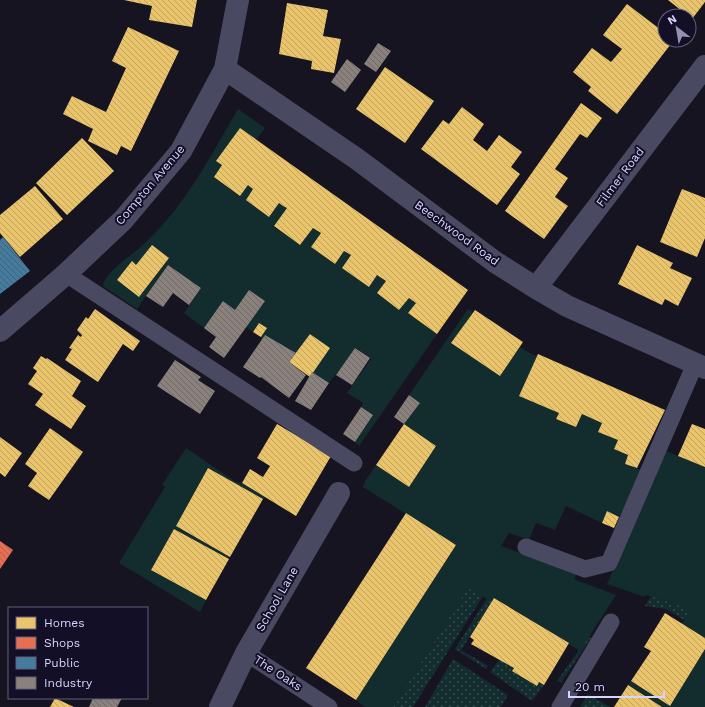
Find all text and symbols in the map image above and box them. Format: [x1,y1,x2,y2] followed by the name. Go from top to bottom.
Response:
[657,8,697,48] north arrow
[665,12,679,28] text: N
[112,142,188,228] street label: Compton Avenue
[593,145,647,209] street label: Filmer Road
[412,198,502,268] street label: Beechwood Road
[253,564,301,634] street label: School Lane
[8,607,148,699] legend
[44,616,85,630] text: Homes
[44,636,80,650] text: Shops
[251,652,305,694] street label: The Oaks
[44,656,80,670] text: Public
[569,673,664,699] scale bar
[44,676,93,690] text: Industry
[575,680,605,694] text: 20 m

